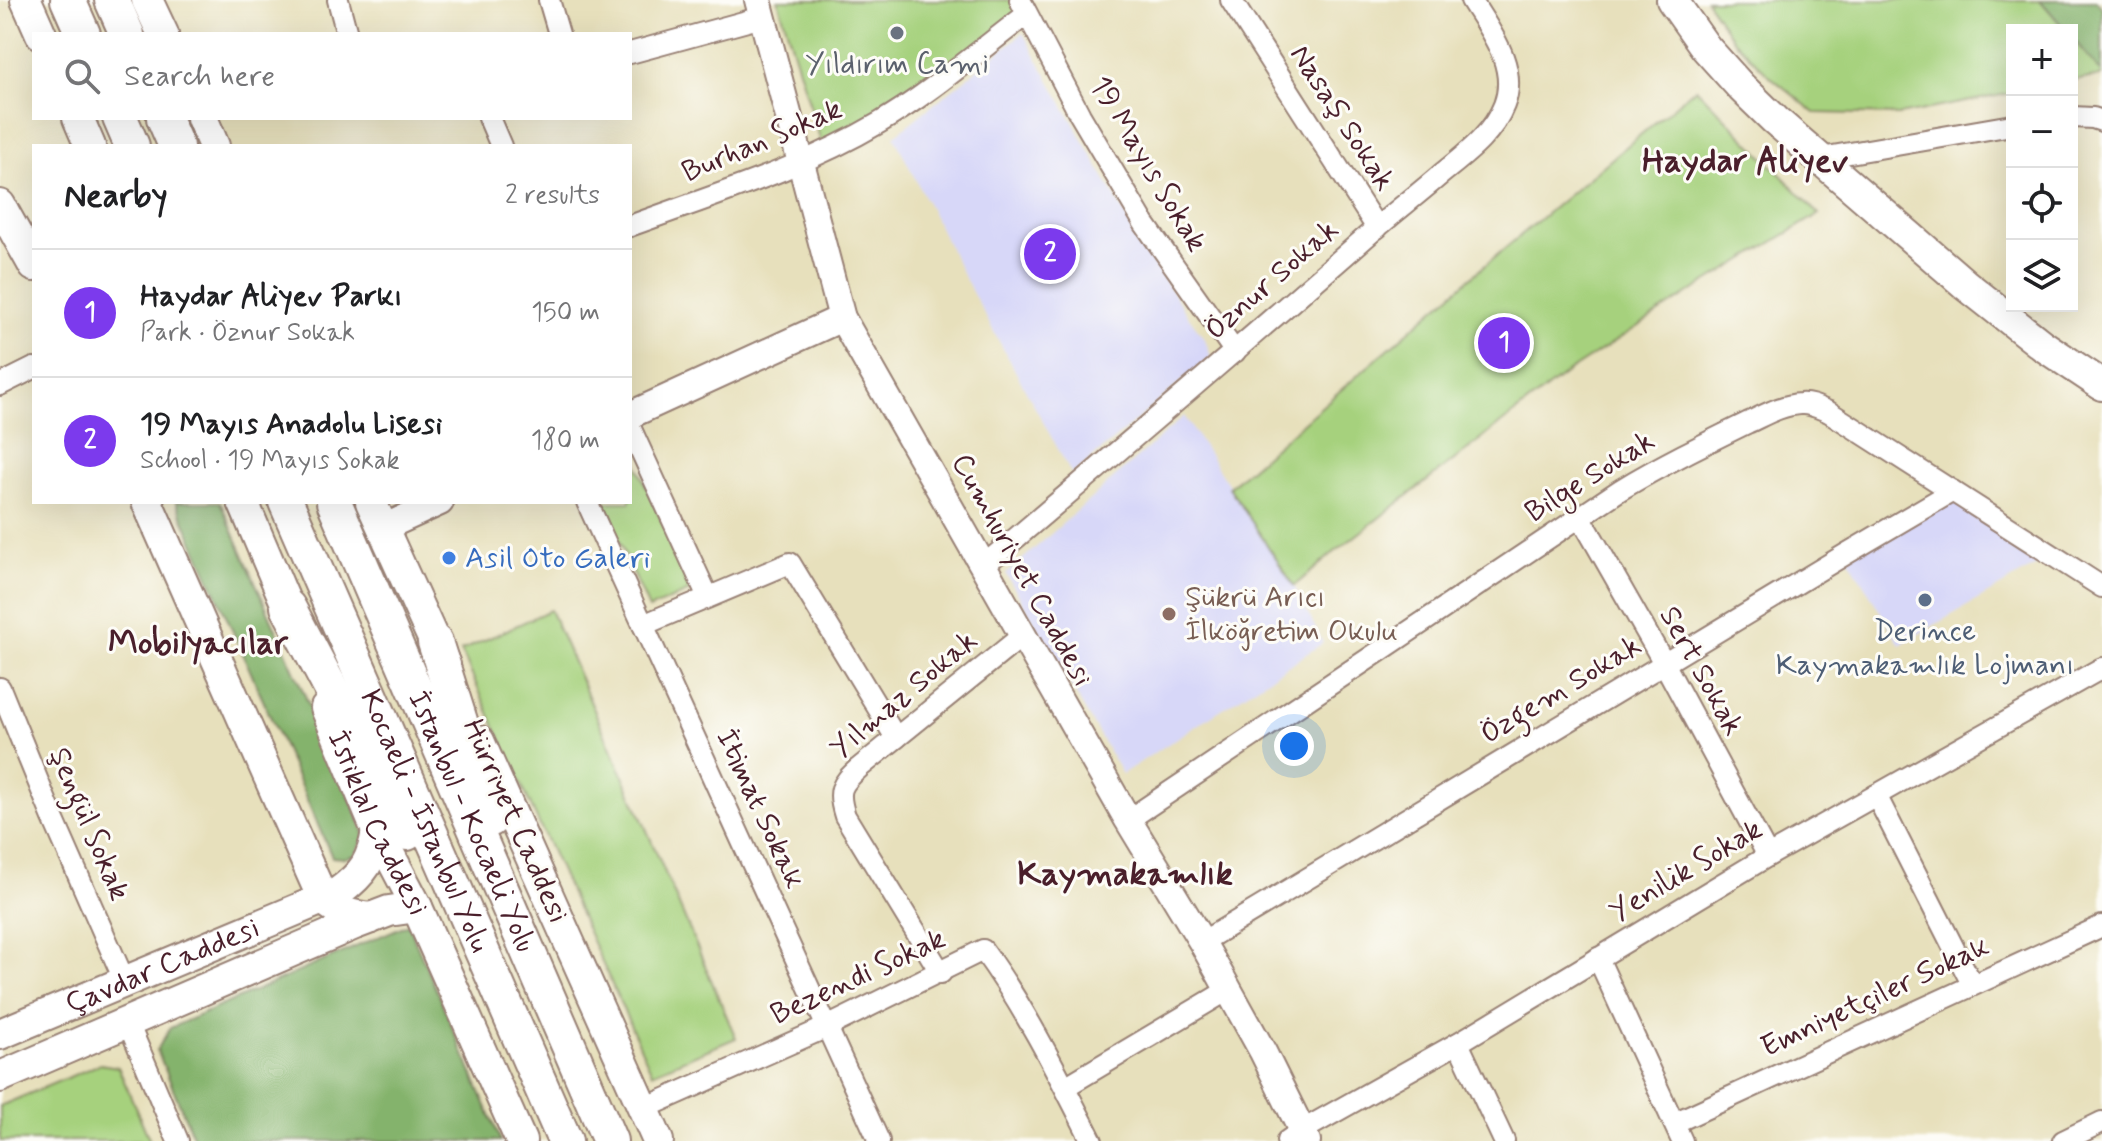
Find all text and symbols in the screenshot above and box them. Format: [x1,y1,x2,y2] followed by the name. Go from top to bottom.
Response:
[888,24,906,42] marker: Yıldırım Cami
[2006,24,2078,312] map controls
[2006,24,2078,96] button: +
[32,32,632,120] search box
[1280,38,1404,199] street label: Nasaş Sokak
[805,45,989,84] place label: Yıldırım Cami
[60,54,104,98] icon: search
[124,57,275,96] text: Search here
[1080,69,1216,259] street label: 19 Mayıs Sokak
[676,90,848,192] street label: Burhan Sokak
[2006,96,2078,168] button: −
[1642,139,1849,184] district label: Haydar Aliyev
[2006,168,2078,240] button: locate
[64,174,168,219] text: Nearby
[505,179,600,213] text: 2 results
[1197,211,1347,349] street label: Öznur Sokak
[1024,224,1076,284] pin: 2
[2006,240,2078,312] button: layers
[140,277,402,316] text: Haydar Aliyev Parkı
[84,296,96,330] text: 1
[531,296,600,330] text: 150 m
[1478,313,1530,373] pin: 1
[140,316,355,350] text: Park · Öznur Sokak
[140,405,442,444] text: 19 Mayıs Anadolu Lisesi
[1518,422,1663,534] street label: Bilge Sokak
[84,424,96,458] text: 2
[531,424,600,458] text: 180 m
[140,444,400,478] text: School · 19 Mayıs Sokak
[942,447,1102,693] street label: Cumhuriyet Caddesi
[465,539,650,578] place label: Asil Oto Galeri
[440,549,458,567] marker: Asil Oto Galeri
[1185,578,1398,651] place label: Şükrü Arıcı İlköğretim Okulu
[1916,591,1934,609] marker: Derince Kaymakamlık Lojmanı
[1650,599,1753,743] street label: Sert Sokak
[1160,605,1178,623] marker: Şükrü Arıcı İlköğretim Okulu
[1776,612,2074,685] place label: Derince Kaymakamlık Lojmanı
[108,621,289,666] district label: Mobilyacılar
[822,622,986,768] street label: Yılmaz Sokak
[1473,627,1650,756] street label: Özgem Sokak
[351,684,500,958] street label: Kocaeli - İstanbul Yolu
[398,685,546,958] street label: İstanbul - Kocaeli Yolu
[453,713,577,929] street label: Hürriyet Caddesi
[706,723,814,895] street label: İtimat Sokak
[318,724,438,922] street label: İstiklal Caddesi
[1274,726,1314,766] your location
[37,742,139,908] street label: Şengül Sokak
[1602,810,1770,932] street label: Yenilik Sokak
[1017,852,1233,897] district label: Kaymakamlık
[59,908,265,1024] street label: Çavdar Caddesi
[764,919,952,1035] street label: Bezendi Sokak
[1755,927,1996,1067] street label: Emniyetçiler Sokak

